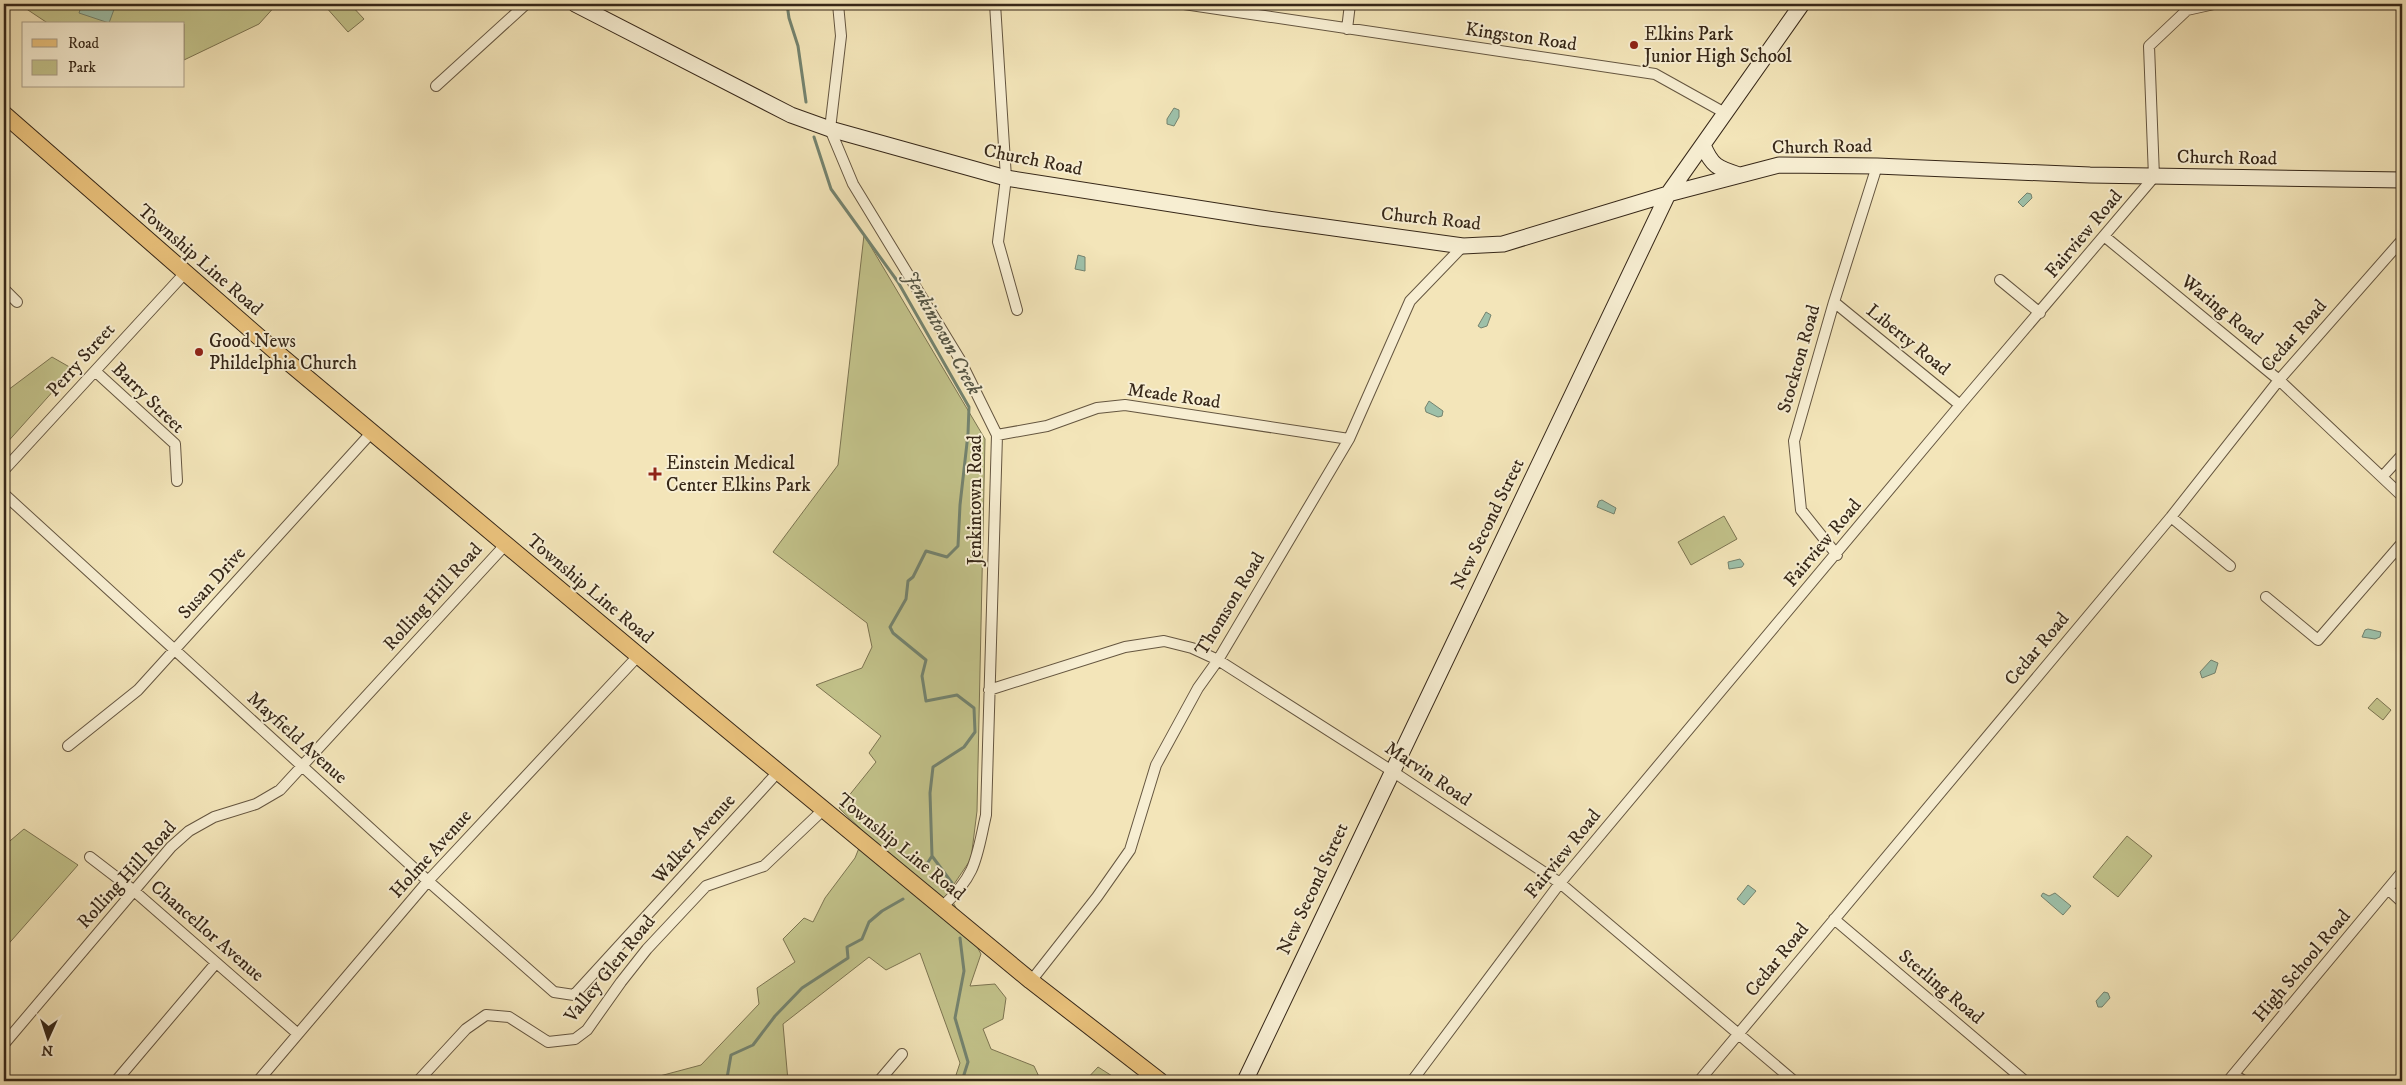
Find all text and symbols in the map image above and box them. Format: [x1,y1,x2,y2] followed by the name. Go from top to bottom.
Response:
[1464,18,1579,56] street label: Kingston Road
[22,22,185,88] legend
[1642,23,1792,68] place label: Elkins Park Junior High School
[68,34,100,53] text: Road
[1628,39,1640,51] marker: Elkins Park Junior High School
[68,58,97,77] text: Park
[1772,135,1873,159] street label: Church Road
[982,139,1085,181] street label: Church Road
[2177,146,2278,170] street label: Church Road
[2040,185,2128,283] street label: Fairview Road
[133,199,268,321] street label: Township Line Road
[1380,202,1483,236] street label: Church Road
[897,266,987,400] water label: Jenkintown Creek
[2176,269,2268,350] street label: Waring Road
[2256,295,2332,377] street label: Cedar Road
[1862,299,1955,381] street label: Liberty Road
[1773,302,1826,416] street label: Stockton Road
[42,319,120,401] street label: Perry Street
[209,330,357,375] place label: Good News Phildelphia Church
[193,346,205,358] marker: Good News Phildelphia Church
[107,358,189,438] street label: Barry Street
[1126,378,1223,414] street label: Meade Road
[964,435,987,567] street label: Jenkintown Road
[666,452,811,497] place label: Einstein Medical Center Elkins Park
[1446,455,1530,593] street label: New Second Street
[648,467,662,481] marker: Einstein Medical Center Elkins Park
[1779,494,1867,592] street label: Fairview Road
[522,529,658,649] street label: Township Line Road
[379,538,488,656] street label: Rolling Hill Road
[173,542,251,624] street label: Susan Drive
[1190,548,1270,660] street label: Thomson Road
[2000,607,2075,690] street label: Cedar Road
[242,687,352,789] street label: Mayfield Avenue
[1380,737,1476,812] street label: Marvin Road
[832,788,970,906] street label: Township Line Road
[647,789,740,889] street label: Walker Avenue
[1520,804,1606,903] street label: Fairview Road
[385,805,477,903] street label: Holme Avenue
[73,816,182,934] street label: Rolling Hill Road
[1272,819,1354,959] street label: New Second Street
[145,875,269,987] street label: Chancellor Avenue
[2248,905,2356,1027] street label: High School Road
[559,910,661,1028] street label: Valley Glen Road
[1740,918,1814,1002] street label: Cedar Road
[1894,945,1989,1030] street label: Sterling Road
[22,1012,72,1062] north arrow
[41,1041,54,1059] text: N

